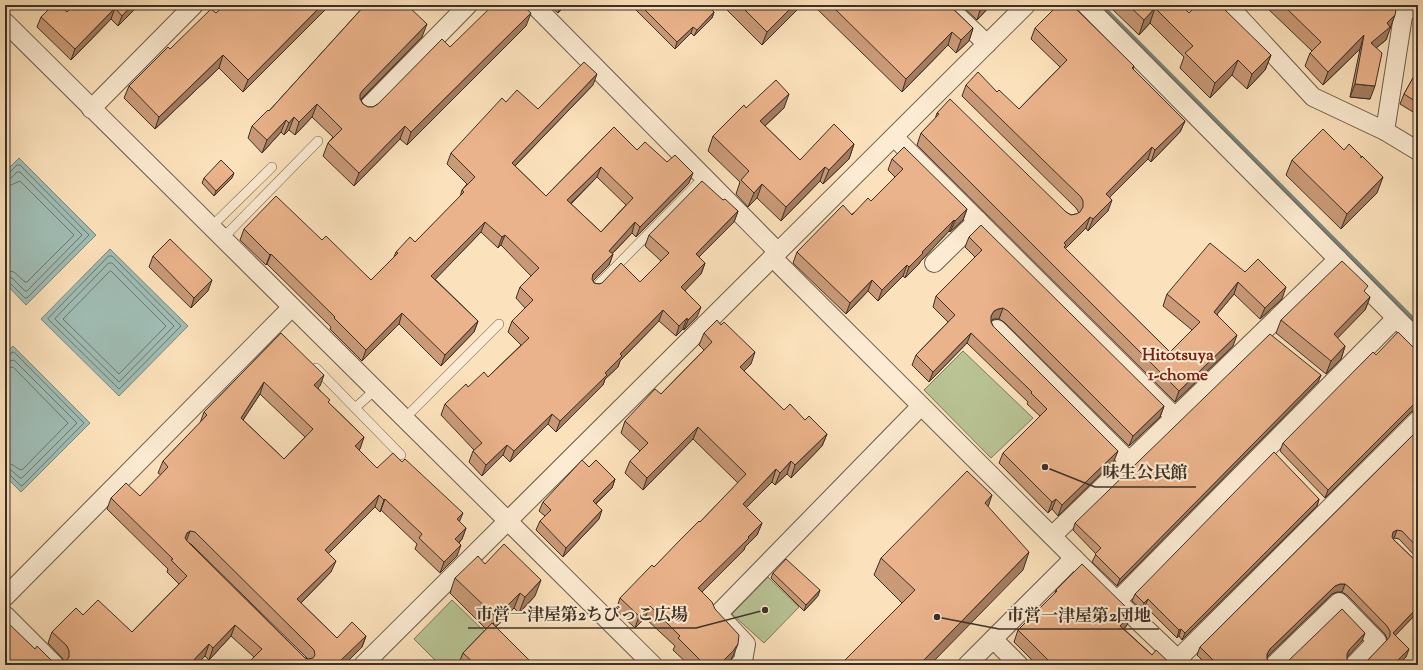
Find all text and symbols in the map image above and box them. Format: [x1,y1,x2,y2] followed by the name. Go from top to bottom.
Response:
[1142,344,1214,388] district label: Hitotsuya 1-chome
[1095,458,1196,487] callout: 味生公民館
[1103,462,1188,486] text: 味生公民館
[468,599,696,628] callout: 市営一津屋第2ちびっこ広場
[999,600,1159,629] callout: 市営一津屋第2団地
[476,604,688,628] text: 市営一津屋第2ちびっこ広場
[1007,605,1151,629] text: 市営一津屋第2団地

